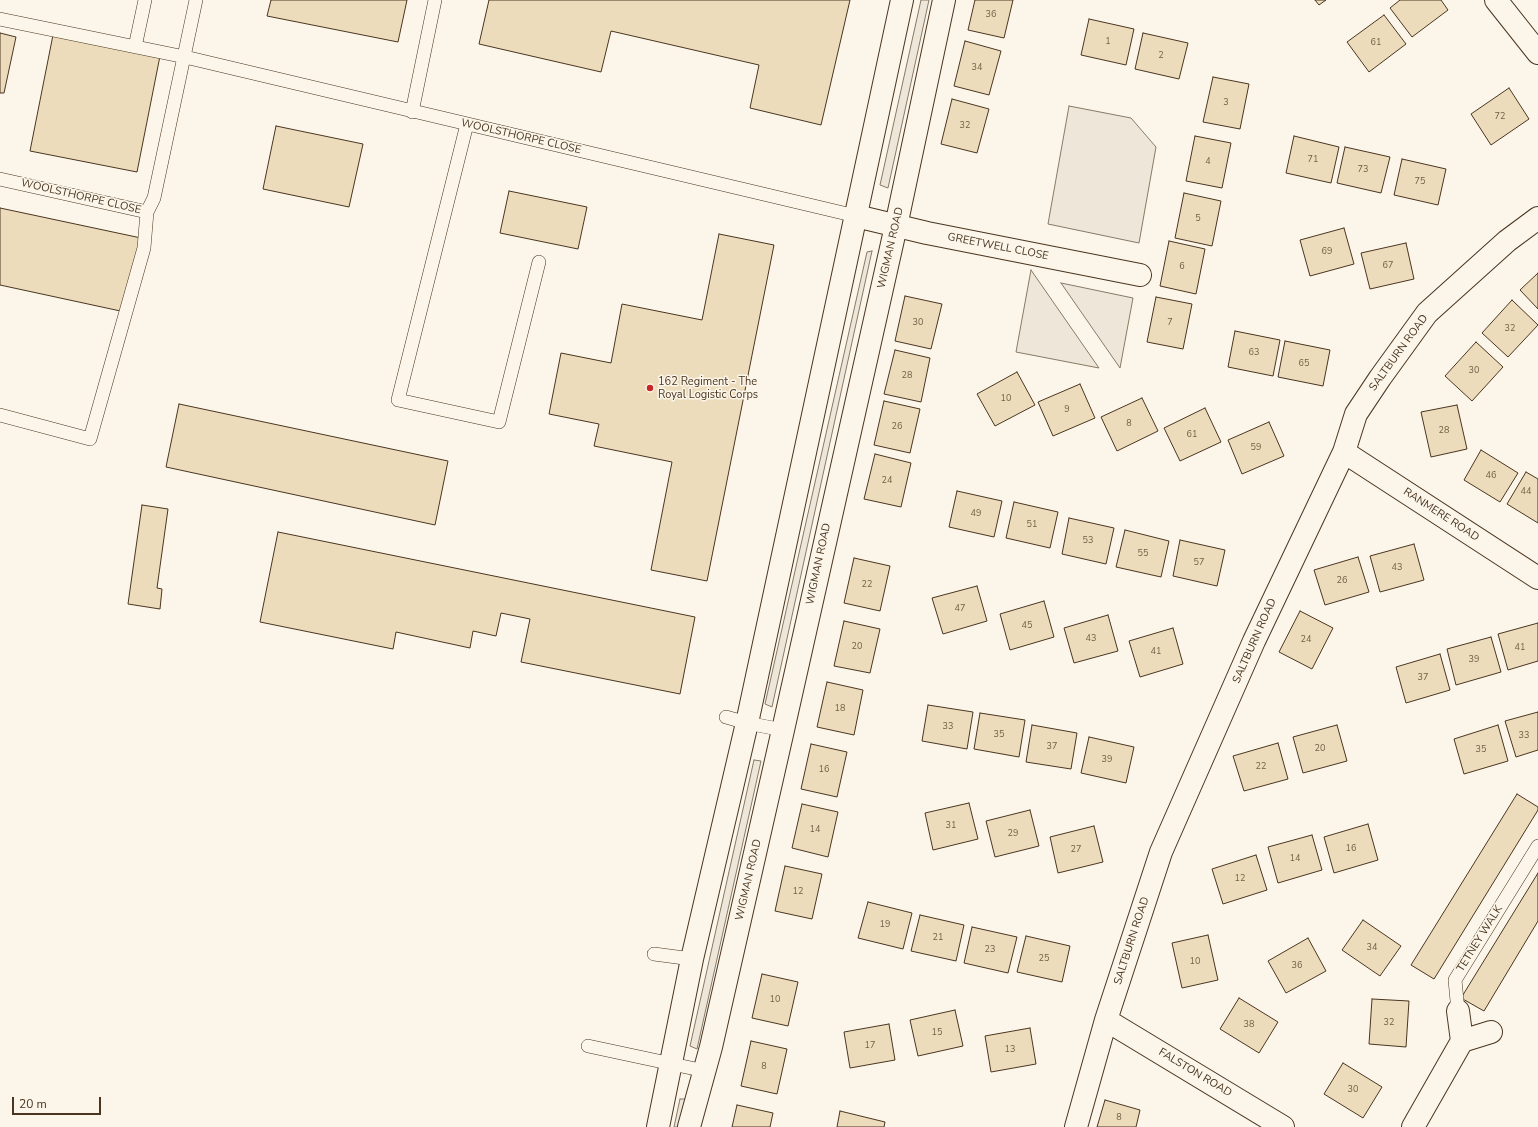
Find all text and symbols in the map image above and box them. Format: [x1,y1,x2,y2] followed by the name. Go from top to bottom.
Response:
[986,10,996,20] house number: 36
[1105,37,1111,47] house number: 1
[1371,38,1381,48] house number: 61
[1158,51,1164,61] house number: 2
[972,63,982,73] house number: 34
[1223,98,1229,108] house number: 3
[1495,112,1505,122] house number: 72
[460,117,582,157] street label: WOOLSTHORPE CLOSE
[960,121,970,131] house number: 32
[1308,155,1318,165] house number: 71
[1205,157,1211,167] house number: 4
[1358,165,1368,175] house number: 73
[20,177,142,217] street label: WOOLSTHORPE CLOSE
[1415,177,1425,187] house number: 75
[875,206,907,290] street label: WIGMAN ROAD
[1195,214,1201,224] house number: 5
[946,231,1050,263] street label: GREETWELL CLOSE
[1322,247,1332,257] house number: 69
[1383,261,1393,271] house number: 67
[1179,262,1185,272] house number: 6
[1367,312,1431,394] street label: SALTBURN ROAD
[913,318,923,328] house number: 30
[1167,318,1173,328] house number: 7
[1505,324,1515,334] house number: 32
[1249,348,1259,358] house number: 63
[1299,359,1309,369] house number: 65
[1469,366,1479,376] house number: 30
[902,371,912,381] house number: 28
[658,375,758,401] place label: 162 Regiment - The Royal Logistic Corps
[645,383,655,393] marker: 162 Regiment - The Royal Logistic Corps
[1001,394,1011,404] house number: 10
[1064,405,1070,415] house number: 9
[1126,419,1132,429] house number: 8
[892,422,902,432] house number: 26
[1439,426,1449,436] house number: 28
[1187,430,1197,440] house number: 61
[1251,443,1261,453] house number: 59
[1486,471,1496,481] house number: 46
[882,476,892,486] house number: 24
[1401,486,1481,544] street label: RANMERE ROAD
[1521,487,1531,497] house number: 44
[971,509,981,519] house number: 49
[1027,520,1037,530] house number: 51
[804,522,834,606] street label: WIGMAN ROAD
[1083,536,1093,546] house number: 53
[1138,549,1148,559] house number: 55
[1194,558,1204,568] house number: 57
[1392,563,1402,573] house number: 43
[1337,576,1347,586] house number: 26
[862,580,872,590] house number: 22
[1230,597,1280,685] street label: SALTBURN ROAD
[955,604,965,614] house number: 47
[1022,621,1032,631] house number: 45
[1086,634,1096,644] house number: 43
[1301,635,1311,645] house number: 24
[852,642,862,652] house number: 20
[1515,643,1525,653] house number: 41
[1151,647,1161,657] house number: 41
[1469,655,1479,665] house number: 39
[1418,673,1428,683] house number: 37
[835,704,845,714] house number: 18
[943,722,953,732] house number: 33
[994,730,1004,740] house number: 35
[1519,731,1529,741] house number: 33
[1047,742,1057,752] house number: 37
[1315,744,1325,754] house number: 20
[1476,745,1486,755] house number: 35
[1102,755,1112,765] house number: 39
[1256,762,1266,772] house number: 22
[819,765,829,775] house number: 16
[946,821,956,831] house number: 31
[810,825,820,835] house number: 14
[1008,829,1018,839] house number: 29
[733,838,765,922] street label: WIGMAN ROAD
[1346,844,1356,854] house number: 16
[1071,845,1081,855] house number: 27
[1290,854,1300,864] house number: 14
[1235,874,1245,884] house number: 12
[793,887,803,897] house number: 12
[1112,895,1152,987] street label: SALTBURN ROAD
[1454,903,1506,975] street label: TETNEY WALK
[880,920,890,930] house number: 19
[933,933,943,943] house number: 21
[1367,943,1377,953] house number: 34
[985,945,995,955] house number: 23
[1039,954,1049,964] house number: 25
[1190,957,1200,967] house number: 10
[1292,961,1302,971] house number: 36
[770,995,780,1005] house number: 10
[1384,1018,1394,1028] house number: 32
[1244,1020,1254,1030] house number: 38
[932,1028,942,1038] house number: 15
[865,1041,875,1051] house number: 17
[1005,1045,1015,1055] house number: 13
[1156,1046,1234,1100] street label: FALSTON ROAD
[761,1062,767,1072] house number: 8
[1348,1085,1358,1095] house number: 30
[14,1089,103,1115] scale bar
[19,1096,47,1112] text: 20 m
[1116,1113,1122,1123] house number: 8

